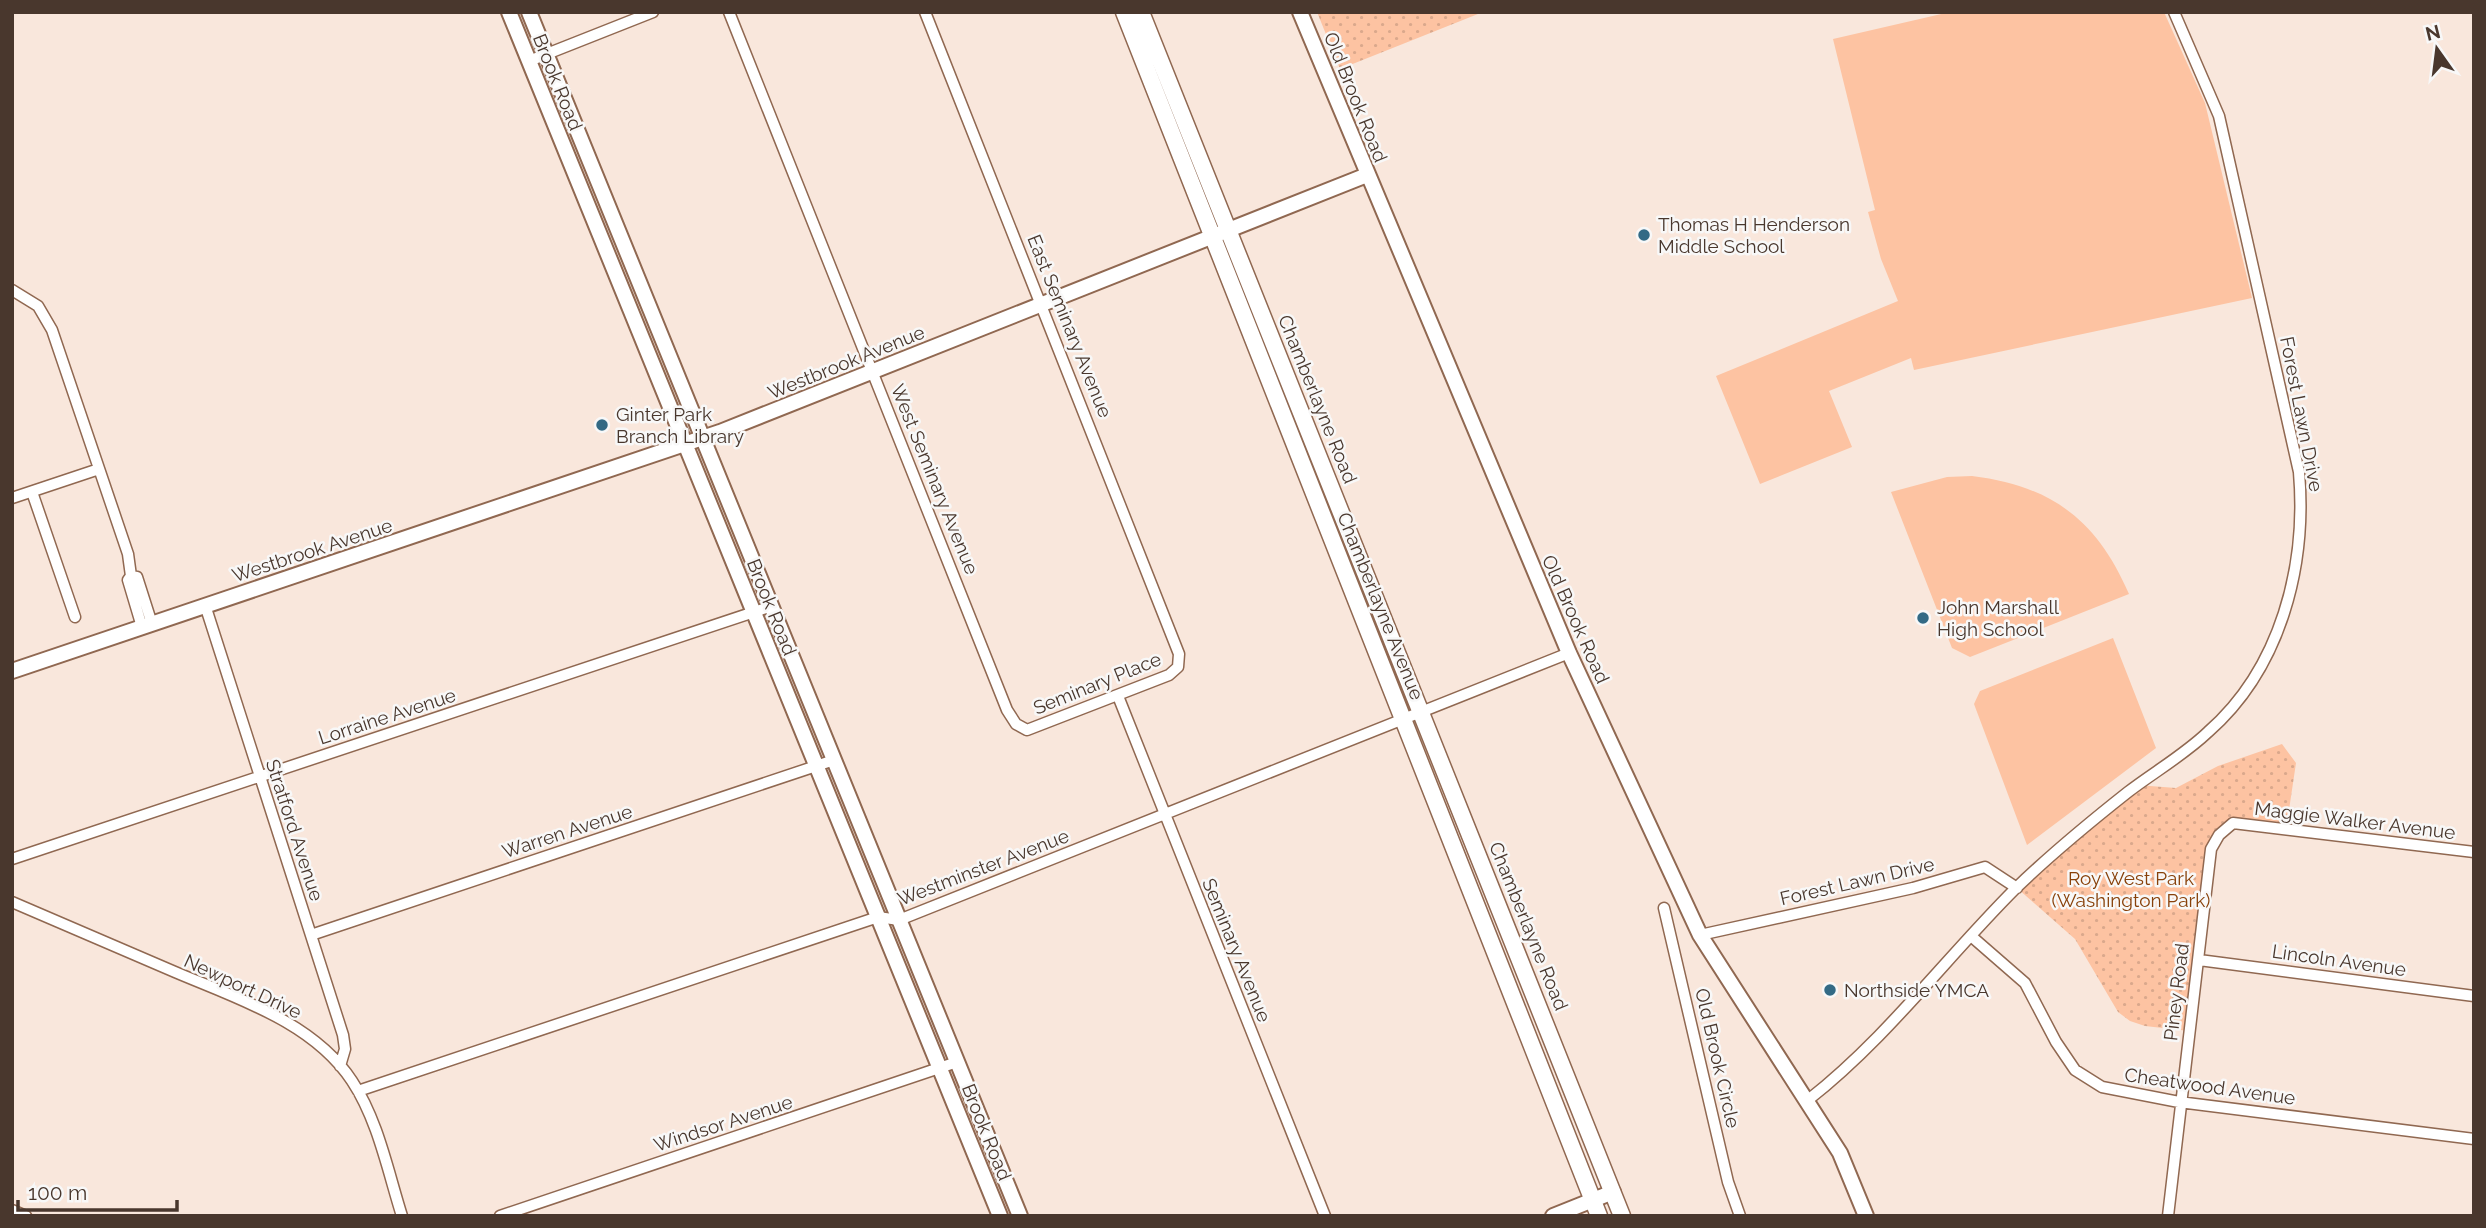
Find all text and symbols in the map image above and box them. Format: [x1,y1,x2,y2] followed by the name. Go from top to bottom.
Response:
[2402,14,2472,84] north arrow
[2423,20,2443,45] text: N
[1320,29,1392,165] street label: Old Brook Road
[529,31,587,133] street label: Brook Road
[1658,213,1850,257] place label: Thomas H Henderson Middle School
[1636,227,1652,243] marker: Thomas H Henderson Middle School
[1023,231,1117,421] street label: East Seminary Avenue
[1274,312,1362,486] street label: Chamberlayne Road
[764,321,928,403] street label: Westbrook Avenue
[2276,335,2328,493] street label: Forest Lawn Drive
[887,381,983,577] street label: West Seminary Avenue
[616,403,744,447] place label: Ginter Park Branch Library
[594,417,610,433] marker: Ginter Park Branch Library
[1333,509,1429,703] street label: Chamberlayne Avenue
[229,514,395,586] street label: Westbrook Avenue
[1538,551,1614,687] street label: Old Brook Road
[743,556,801,658] street label: Brook Road
[1937,596,2060,640] place label: John Marshall High School
[1915,610,1931,626] marker: John Marshall High School
[1030,647,1164,719] street label: Seminary Place
[316,683,458,749] street label: Lorraine Avenue
[262,756,328,904] street label: Stratford Avenue
[2253,797,2457,843] street label: Maggie Walker Avenue
[499,800,635,862] street label: Warren Avenue
[894,824,1072,910] street label: Westminster Avenue
[1485,839,1573,1013] street label: Chamberlayne Road
[1778,853,1936,909] street label: Forest Lawn Drive
[2052,867,2210,911] park label: Roy West Park (Washington Park)
[1198,875,1276,1025] street label: Seminary Avenue
[2271,940,2407,980] street label: Lincoln Avenue
[2159,942,2193,1042] street label: Piney Road
[181,949,305,1023] street label: Newport Drive
[1844,979,1989,1001] place label: Northside YMCA
[1822,982,1838,998] marker: Northside YMCA
[1691,986,1745,1130] street label: Old Brook Circle
[2123,1063,2297,1109] street label: Cheatwood Avenue
[958,1081,1016,1183] street label: Brook Road
[651,1090,795,1156] street label: Windsor Avenue
[18,1168,177,1212] scale bar
[28,1180,87,1205] text: 100 m

